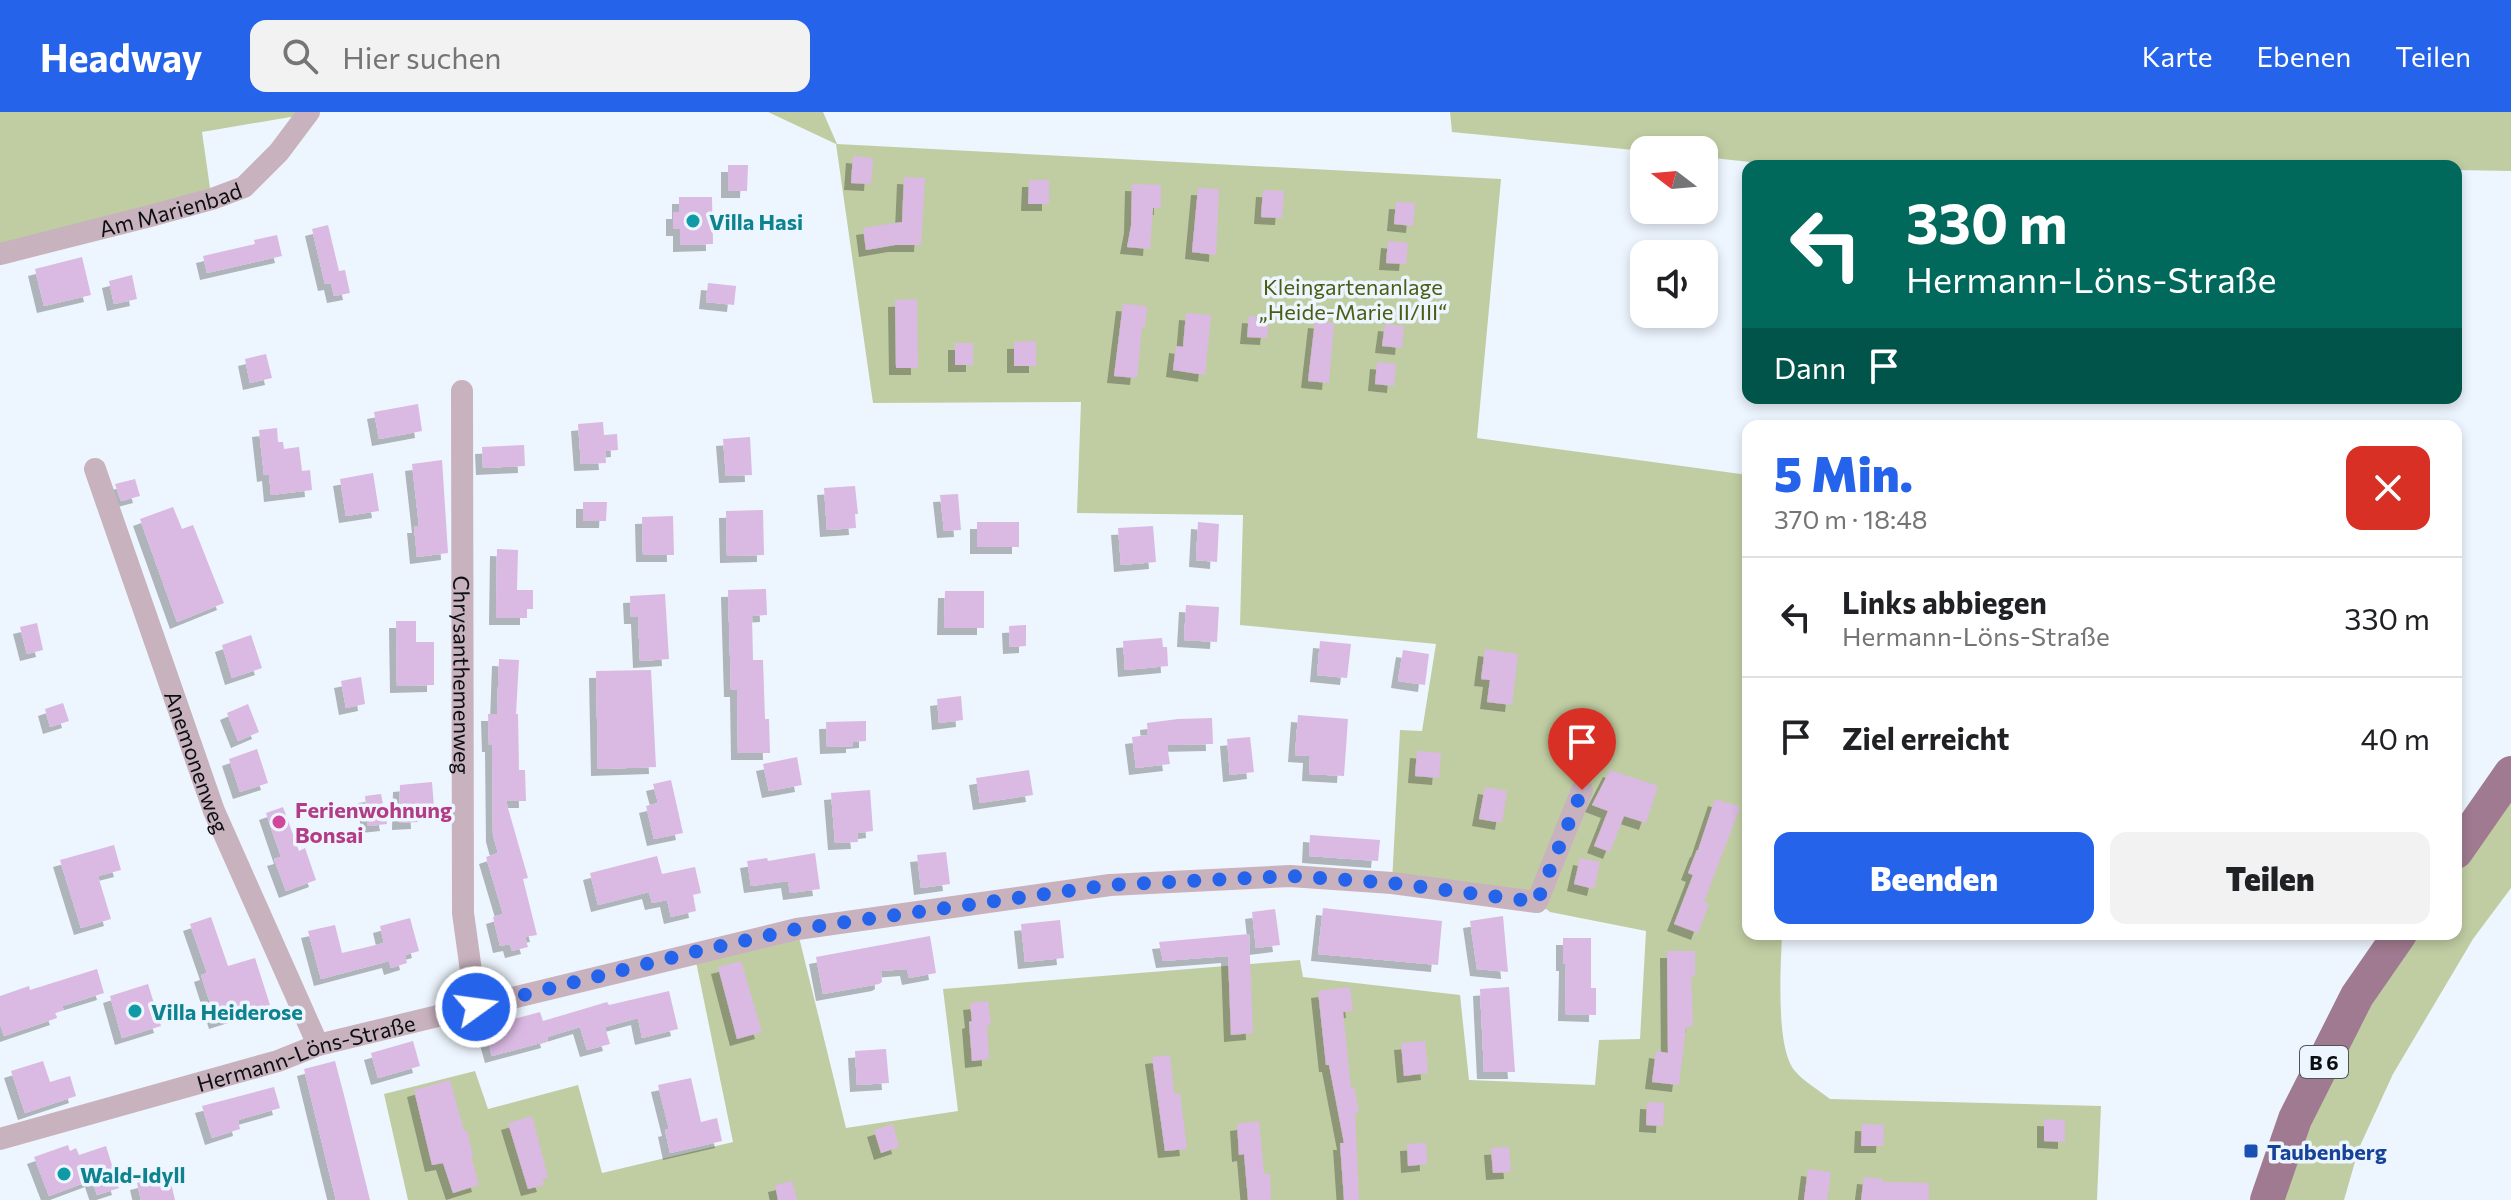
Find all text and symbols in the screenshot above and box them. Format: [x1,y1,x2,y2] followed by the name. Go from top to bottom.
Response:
[250,20,810,92] search box
[40,33,202,80] text: Headway
[278,34,322,78] icon: search
[342,38,502,75] text: Hier suchen
[2142,39,2213,73] text: Karte
[2257,39,2351,73] text: Ebenen
[2395,39,2471,73] text: Teilen
[1630,136,1718,224] north arrow
[1630,136,1718,328] map controls
[96,176,245,242] street label: Am Marienbad
[1906,187,2068,256] text: 330 m
[1774,192,1878,296] icon: left
[709,208,803,235] place label: Villa Hasi
[684,212,702,230] marker: Villa Hasi
[1630,240,1718,328] button: sound
[1906,256,2277,300] text: Hermann-Löns-Straße
[1259,273,1447,325] park label: Kleingartenanlage „Heide-Marie II/III“
[1862,344,1906,388] icon: arrive
[1774,348,1846,385] text: Dann
[1774,443,1913,502] text: 5 Min.
[2346,446,2430,530] button: close
[1774,503,1928,534] text: 370 m · 18:48
[449,575,476,775] street label: Chrysanthemenweg
[1842,583,2047,620] text: Links abbiegen
[1774,595,1818,639] icon: left
[2344,599,2430,636] text: 330 m
[1842,620,2110,651] text: Hermann-Löns-Straße
[160,687,235,837] street label: Anemonenweg
[1548,708,1616,790] pin
[1774,715,1818,759] icon: arrive
[1842,719,2010,756] text: Ziel erreicht
[2361,719,2430,756] text: 40 m
[1560,720,1604,764] icon: arrive
[295,796,452,848] place label: Ferienwohnung Bonsai
[270,813,288,831] marker: Ferienwohnung Bonsai
[1774,832,2094,924] button: Beenden
[2110,832,2430,924] button: Teilen
[434,965,518,1049] position arrow
[151,998,303,1025] place label: Villa Heiderose
[126,1002,144,1020] marker: Villa Heiderose
[193,1008,418,1097] street label: Hermann-Löns-Straße
[2300,1046,2348,1078] road number: B 6
[2267,1138,2387,1165] place label: Taubenberg
[2242,1142,2260,1160] marker: Taubenberg
[80,1161,186,1188] place label: Wald-Idyll
[55,1165,73,1183] marker: Wald-Idyll

